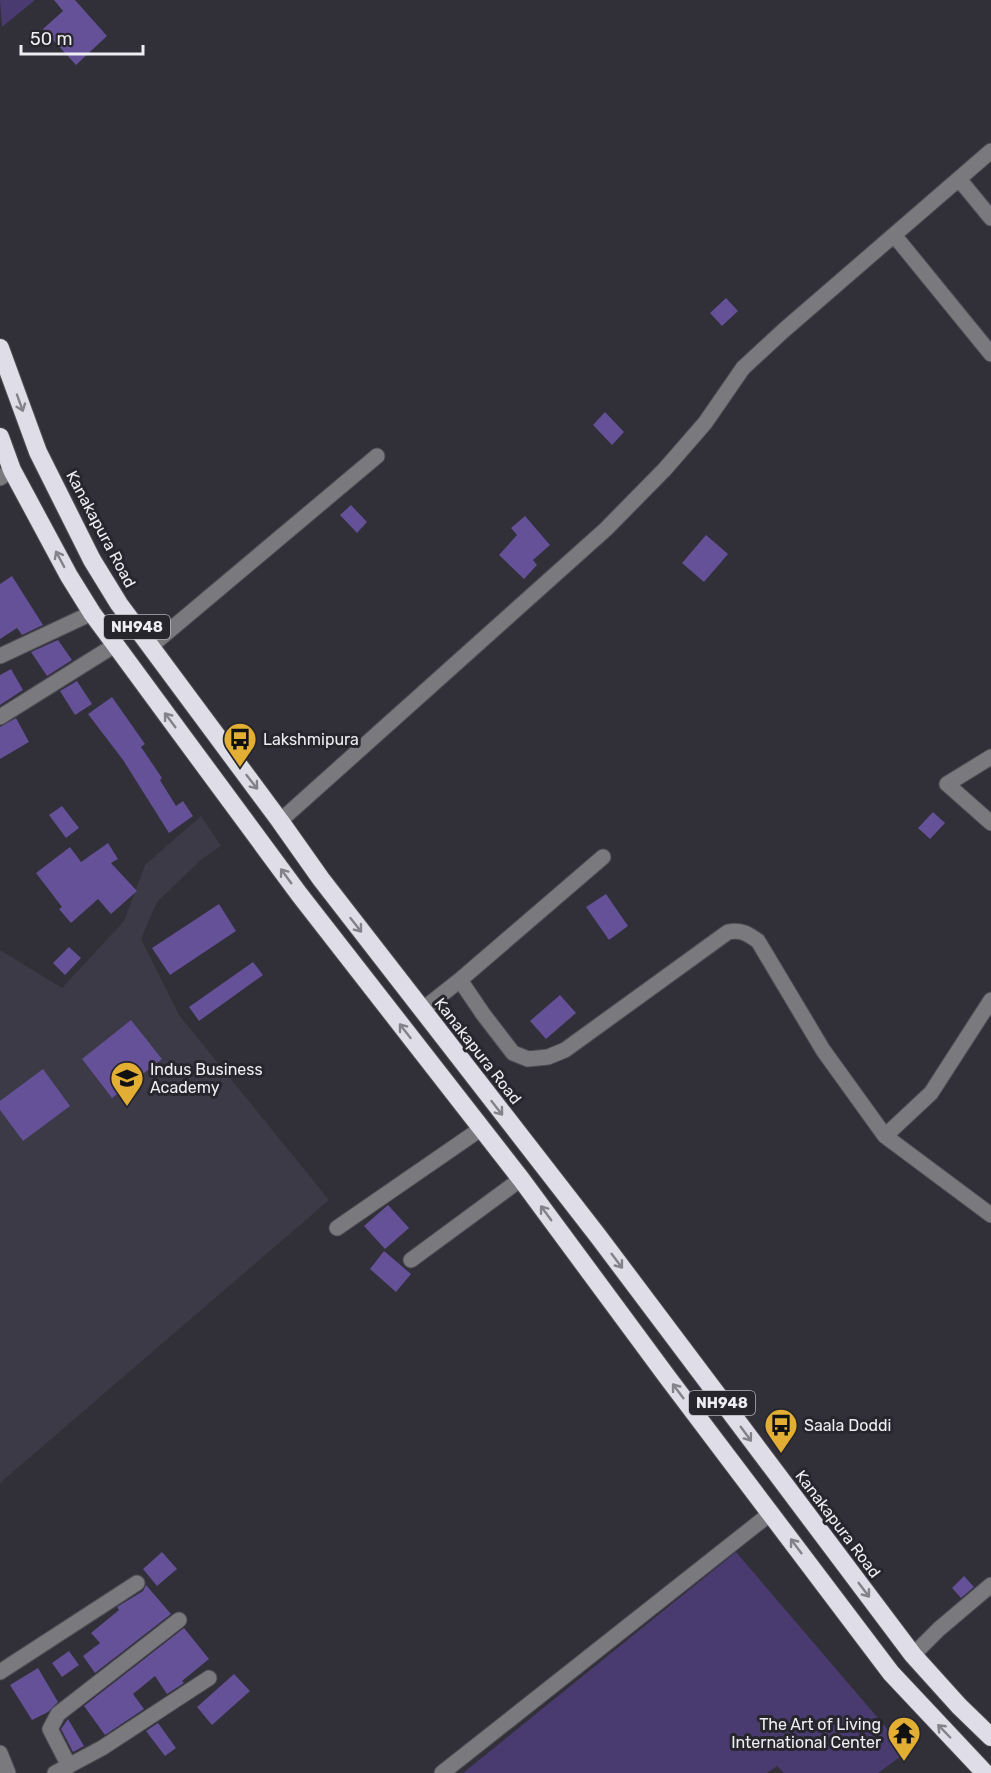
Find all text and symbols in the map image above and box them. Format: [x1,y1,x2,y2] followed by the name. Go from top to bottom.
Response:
[21,18,142,56] scale bar
[30,28,73,50] text: 50 m
[15,393,26,412] one-way arrow
[62,467,140,591] street label: Kanakapura Road
[54,551,66,568] one-way arrow
[104,615,170,639] road number: NH948
[164,712,176,728] one-way arrow
[222,721,258,768] bus stop icon: Lakshmipura
[263,730,359,749] place label: Lakshmipura
[245,774,258,790] one-way arrow
[280,869,292,885] one-way arrow
[350,917,363,933] one-way arrow
[431,994,525,1108] street label: Kanakapura Road
[399,1023,412,1039] one-way arrow
[109,1060,145,1107] school or university icon: Indus Business Academy
[150,1060,263,1097] place label: Indus Business Academy
[491,1099,503,1115] one-way arrow
[540,1205,552,1221] one-way arrow
[610,1253,623,1269] one-way arrow
[671,1384,684,1400] one-way arrow
[689,1391,755,1415] road number: NH948
[763,1407,799,1454] bus stop icon: Saala Doddi
[804,1416,891,1435] place label: Saala Doddi
[740,1426,752,1442] one-way arrow
[791,1467,885,1581] street label: Kanakapura Road
[790,1539,802,1555] one-way arrow
[857,1581,870,1597] one-way arrow
[731,1715,881,1752] place label: The Art of Living International Center
[886,1715,922,1762] temple icon: The Art of Living International Center
[937,1723,951,1738] one-way arrow

